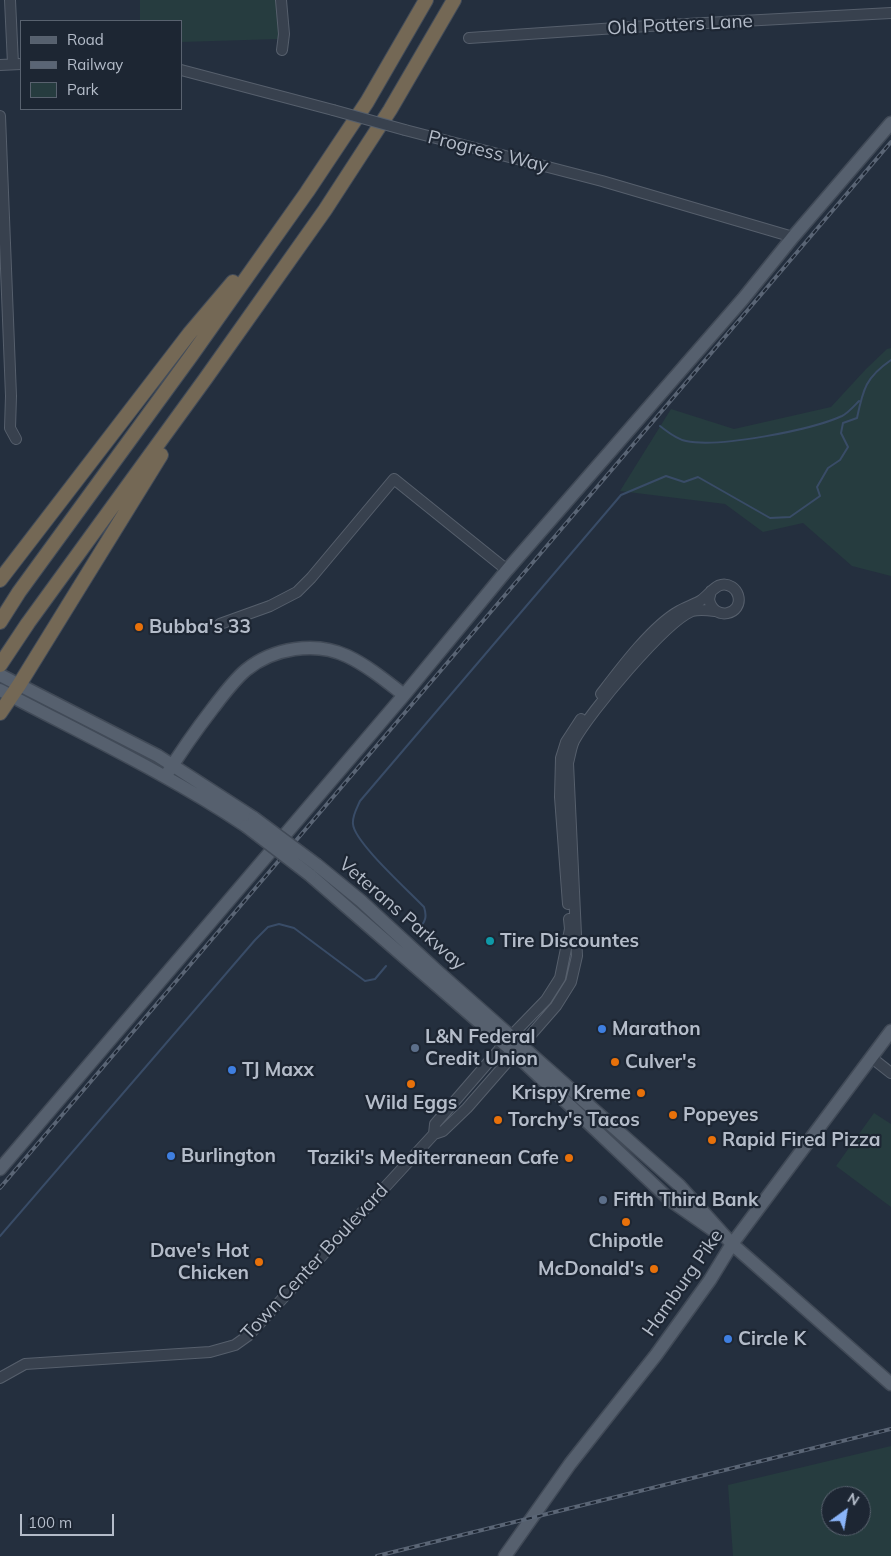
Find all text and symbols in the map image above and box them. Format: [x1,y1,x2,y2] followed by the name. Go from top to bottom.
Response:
[607,10,753,40] street label: Old Potters Lane
[20,20,182,110] legend
[67,30,104,49] text: Road
[67,55,123,74] text: Railway
[67,80,99,99] text: Park
[425,126,551,178] street label: Progress Way
[149,616,251,638] place label: Bubba's 33
[133,621,145,633] marker: Bubba's 33
[334,853,470,975] street label: Veterans Parkway
[500,930,639,952] place label: Tire Discountes
[484,935,496,947] marker: Tire Discountes
[612,1018,701,1040] place label: Marathon
[596,1023,608,1035] marker: Marathon
[425,1026,538,1070] place label: L&N Federal Credit Union
[409,1042,421,1054] marker: L&N Federal Credit Union
[625,1051,696,1073] place label: Culver's
[609,1056,621,1068] marker: Culver's
[242,1059,314,1081] place label: TJ Maxx
[226,1064,238,1076] marker: TJ Maxx
[405,1078,417,1090] marker: Wild Eggs
[511,1082,631,1104] place label: Krispy Kreme
[635,1087,647,1099] marker: Krispy Kreme
[365,1092,457,1114] place label: Wild Eggs
[683,1104,759,1126] place label: Popeyes
[508,1109,640,1131] place label: Torchy's Tacos
[667,1109,679,1121] marker: Popeyes
[492,1114,504,1126] marker: Torchy's Tacos
[722,1129,881,1151] place label: Rapid Fired Pizza
[706,1134,718,1146] marker: Rapid Fired Pizza
[181,1145,276,1167] place label: Burlington
[307,1147,559,1169] place label: Taziki's Mediterranean Cafe
[165,1150,177,1162] marker: Burlington
[563,1152,575,1164] marker: Taziki's Mediterranean Cafe
[237,1179,393,1345] street label: Town Center Boulevard
[613,1189,758,1211] place label: Fifth Third Bank
[597,1194,609,1206] marker: Fifth Third Bank
[620,1216,632,1228] marker: Chipotle
[638,1225,728,1341] street label: Hamburg Pike
[589,1230,663,1252] place label: Chipotle
[150,1240,249,1284] place label: Dave's Hot Chicken
[253,1256,265,1268] marker: Dave's Hot Chicken
[538,1258,644,1280] place label: McDonald's
[648,1263,660,1275] marker: McDonald's
[738,1328,806,1350] place label: Circle K
[722,1333,734,1345] marker: Circle K
[821,1486,871,1536] north arrow
[844,1489,863,1510] text: N
[22,1504,116,1536] scale bar
[28,1513,72,1532] text: 100 m

